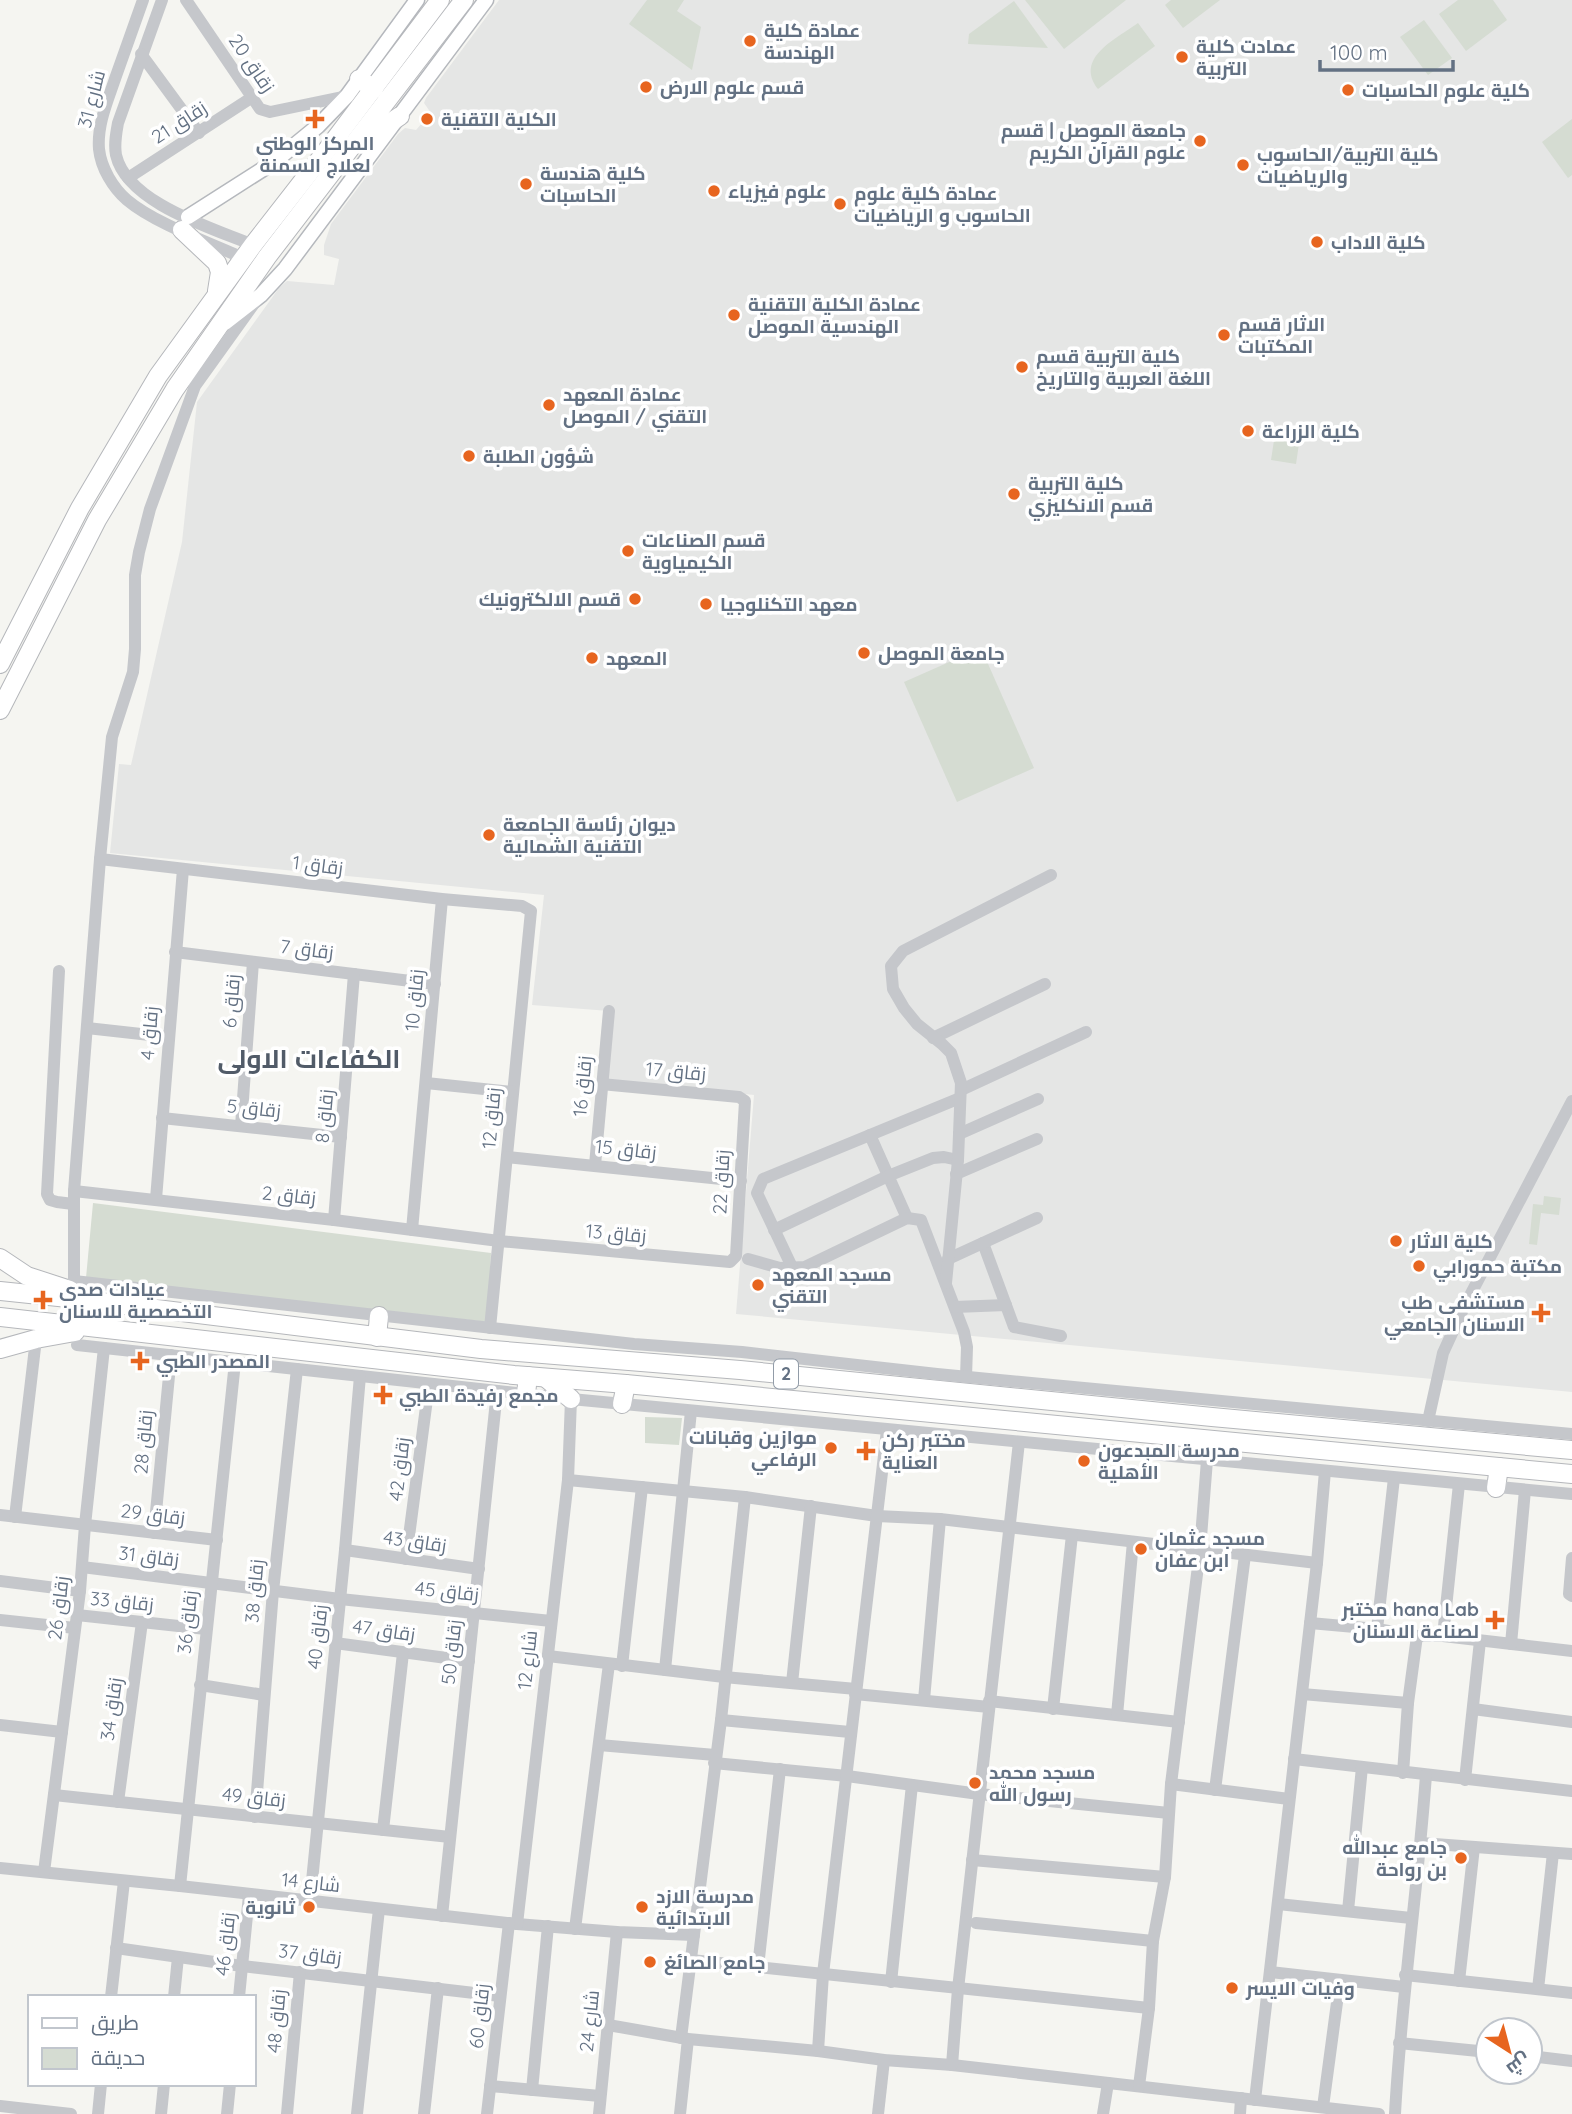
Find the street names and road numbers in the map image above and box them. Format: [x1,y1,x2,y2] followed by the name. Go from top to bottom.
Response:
[223,29,280,97] street label: زقاق 20
[72,67,112,131] street label: شارع 31
[147,95,212,150] street label: زقاق 21
[291,850,345,881] street label: زقاق 1
[279,934,335,965] street label: زقاق 7
[399,968,430,1032] street label: زقاق 10
[217,973,246,1029] street label: زقاق 6
[135,1005,164,1061] street label: زقاق 4
[567,1055,598,1118] street label: زقاق 16
[645,1056,707,1087] street label: زقاق 17
[476,1086,507,1150] street label: زقاق 12
[310,1088,339,1144] street label: زقاق 8
[226,1093,282,1124] street label: زقاق 5
[594,1134,658,1165] street label: زقاق 15
[707,1149,736,1215] street label: زقاق 22
[261,1180,317,1211] street label: زقاق 2
[585,1218,647,1249] street label: زقاق 13
[774,1359,798,1388] road number: 2
[128,1409,159,1475] street label: زقاق 28
[383,1436,416,1502] street label: زقاق 42
[119,1498,187,1531] street label: زقاق 29
[382,1525,448,1558] street label: زقاق 43
[117,1540,181,1573] street label: زقاق 31
[239,1558,270,1624] street label: زقاق 38
[42,1575,75,1642] street label: زقاق 26
[414,1576,480,1607] street label: زقاق 45
[89,1586,155,1617] street label: زقاق 33
[172,1589,203,1655] street label: زقاق 36
[302,1603,333,1671] street label: زقاق 40
[351,1614,417,1647] street label: زقاق 47
[436,1618,467,1686] street label: زقاق 50
[512,1629,544,1691] street label: شارع 12
[95,1676,128,1742] street label: زقاق 34
[221,1782,287,1813] street label: زقاق 49
[280,1867,341,1899] street label: شارع 14
[210,1911,241,1977] street label: زقاق 46
[277,1938,343,1971] street label: زقاق 37
[464,1982,495,2050] street label: زقاق 60
[261,1988,292,2054] street label: زقاق 48
[574,1989,606,2053] street label: شارع 24

